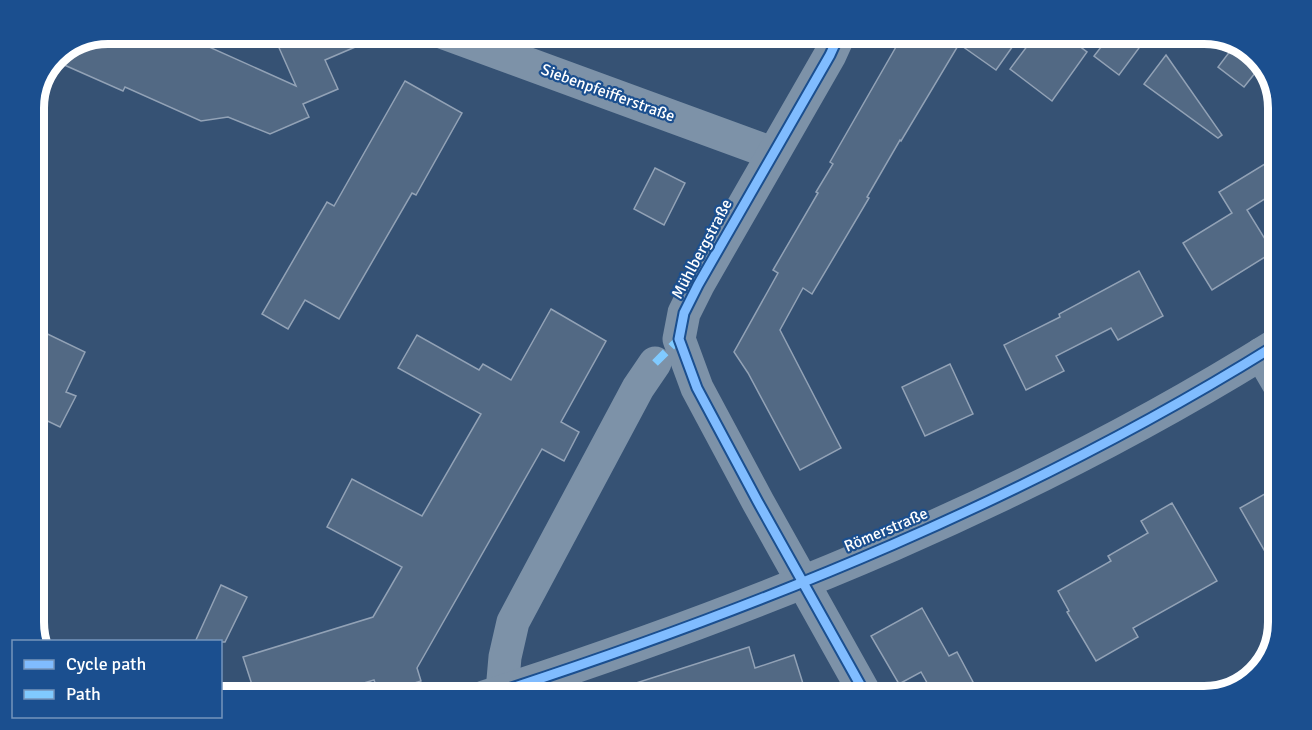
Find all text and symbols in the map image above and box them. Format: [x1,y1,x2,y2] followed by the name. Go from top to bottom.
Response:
[538,60,678,126] street label: Siebenpfeifferstraße
[667,196,737,302] street label: Mühlbergstraße
[841,503,931,557] street label: Römerstraße
[12,640,222,718] legend
[66,653,146,675] text: Cycle path
[66,683,101,705] text: Path

